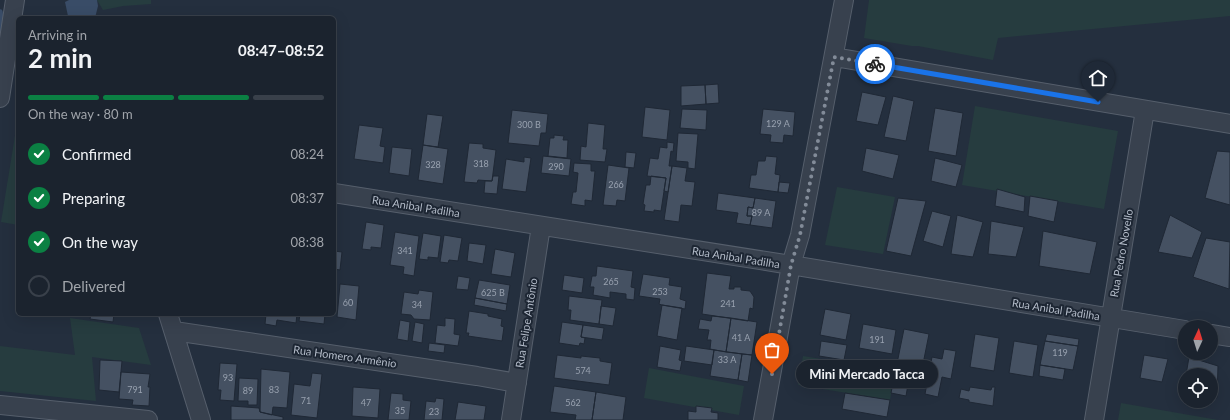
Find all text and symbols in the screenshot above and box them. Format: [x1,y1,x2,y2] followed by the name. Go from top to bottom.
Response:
[28,27,87,43] text: Arriving in
[238,41,324,59] text: 08:47–08:52
[28,42,92,74] text: 2 min
[855,44,895,84] courier
[864,53,886,75] icon: bike
[1081,61,1115,102] pin
[1087,67,1109,89] icon: home
[28,106,133,122] text: On the way · 80 m
[766,118,791,129] house number: 129 A
[517,119,541,130] house number: 300 B
[28,143,50,165] icon: check
[62,145,131,163] text: Confirmed
[291,146,324,162] text: 08:24
[473,158,489,169] house number: 318
[425,159,441,170] house number: 328
[548,161,564,172] house number: 290
[608,179,624,190] house number: 266
[28,187,50,209] icon: check
[62,189,125,207] text: Preparing
[291,190,324,206] text: 08:37
[371,193,461,219] street label: Rua Anibal Padilha
[752,207,771,218] house number: 89 A
[1107,208,1135,298] street label: Rua Pedro Novello
[28,231,50,253] icon: check
[62,233,138,251] text: On the way
[291,234,324,250] text: 08:38
[691,244,781,270] street label: Rua Anibal Padilha
[397,245,413,256] house number: 341
[603,276,619,287] house number: 265
[62,277,125,295] text: Delivered
[512,277,540,369] street label: Rua Felipe Antônio
[652,286,668,297] house number: 253
[481,287,505,298] house number: 625 B
[1011,296,1101,322] street label: Rua Anibal Padilha
[343,297,353,308] house number: 60
[720,298,736,309] house number: 241
[412,299,422,310] house number: 34
[1178,320,1218,360] north arrow
[1178,320,1218,408] map controls
[732,332,751,343] house number: 41 A
[755,333,789,374] pin
[869,334,885,345] house number: 191
[761,339,783,361] icon: bag
[293,342,397,370] street label: Rua Homero Armênio
[1052,347,1068,358] house number: 119
[718,354,737,365] house number: 33 A
[796,360,938,388] callout: Mini Mercado Tacca
[575,365,591,376] house number: 574
[809,366,925,382] text: Mini Mercado Tacca
[1178,368,1218,408] button: locate
[223,372,233,383] house number: 93
[127,384,143,395] house number: 791
[269,384,279,395] house number: 83
[243,385,253,396] house number: 89
[301,395,311,406] house number: 71
[361,397,371,408] house number: 47
[565,397,581,408] house number: 562
[395,405,405,416] house number: 35
[429,406,439,417] house number: 23

